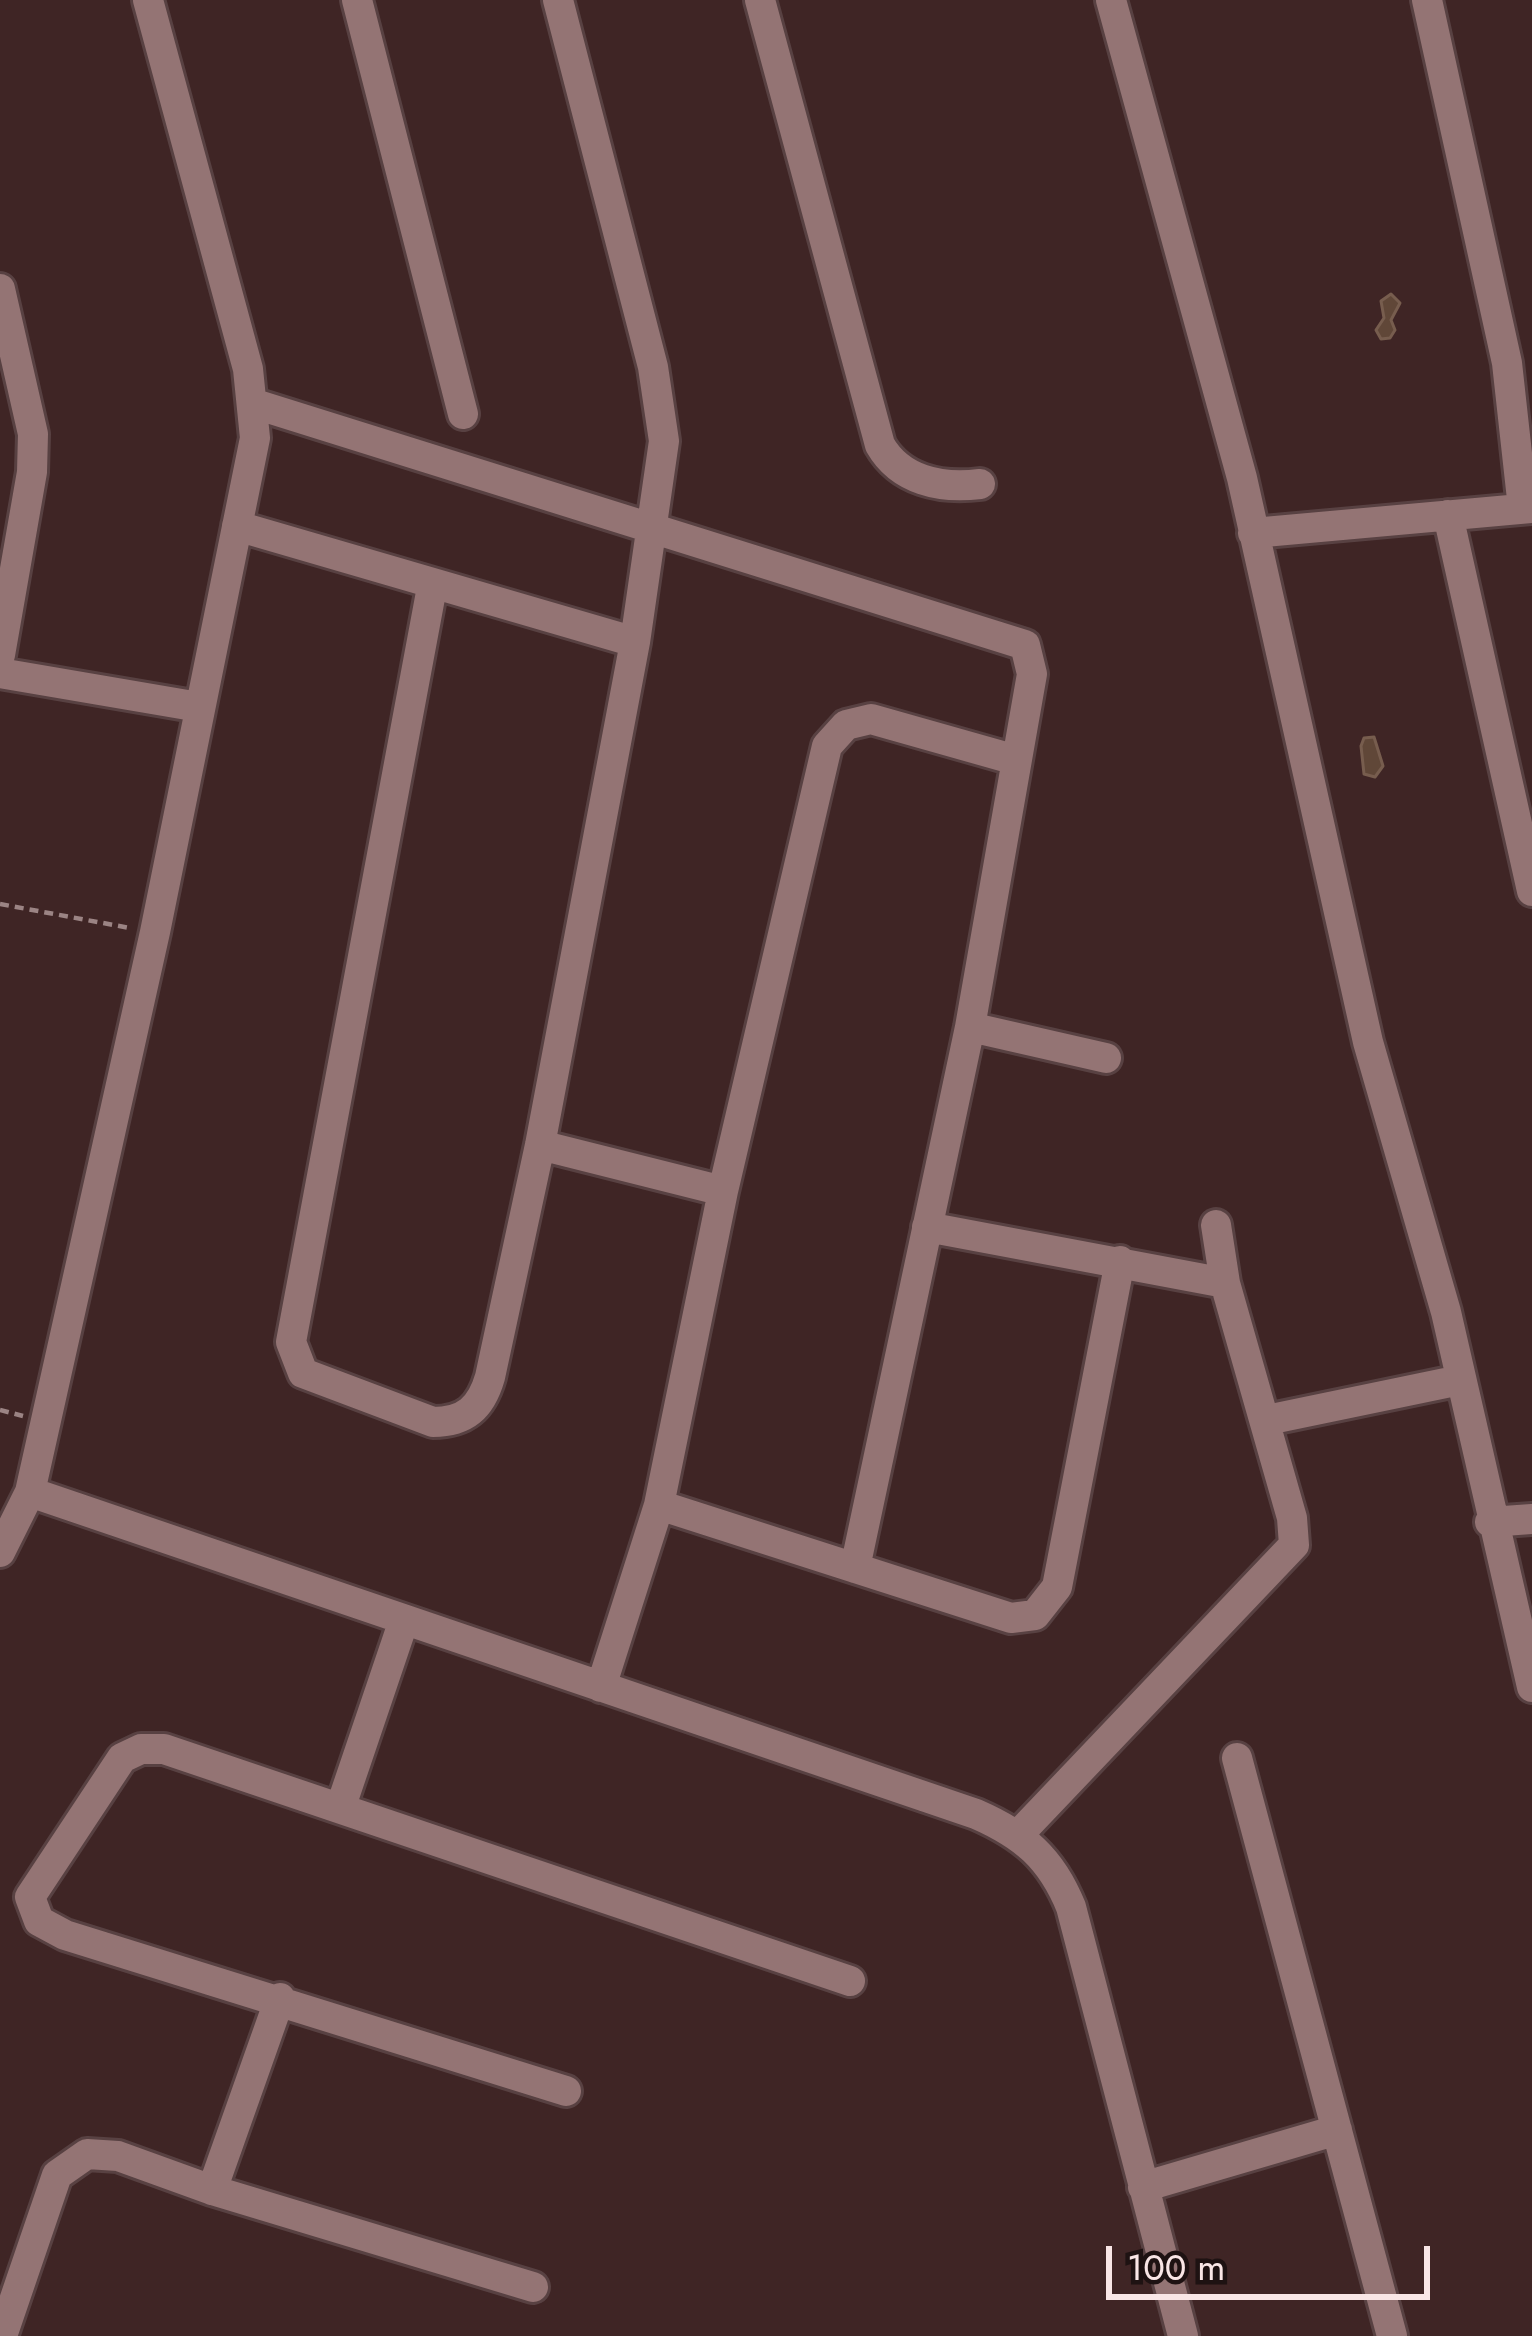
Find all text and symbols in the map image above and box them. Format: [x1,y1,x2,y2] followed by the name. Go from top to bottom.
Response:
[1112,2222,1436,2296] scale bar
[1127,2241,1225,2293] text: 100 m

